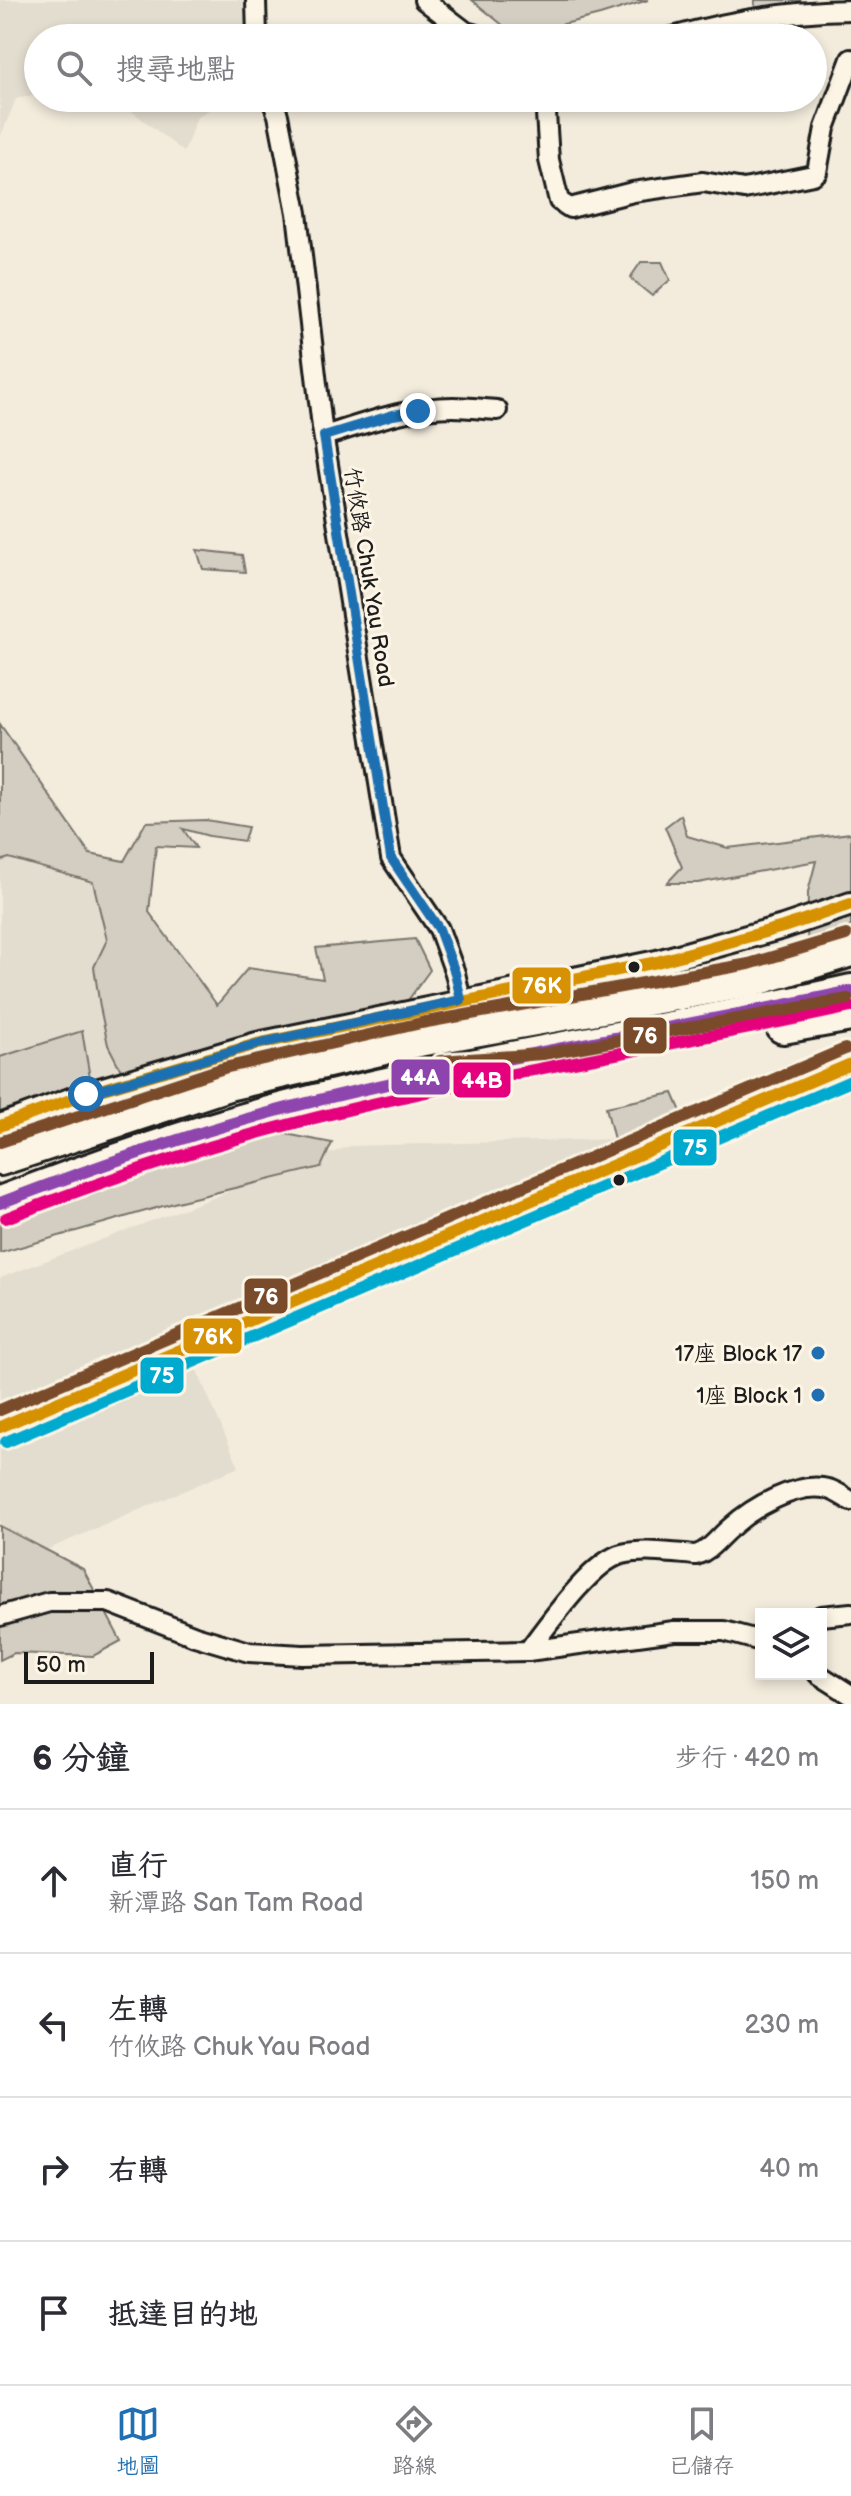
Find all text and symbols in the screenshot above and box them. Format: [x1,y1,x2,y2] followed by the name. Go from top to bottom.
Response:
[24,24,827,112] search box
[52,46,96,90] icon: search
[116,52,236,88] text: 搜尋地點
[400,393,436,429] route end
[338,465,399,689] street label: 竹攸路 Chuk Yau Road
[626,959,642,975] unlabelled marker
[511,966,572,1005] line badge: 76K
[522,973,562,1000] text: 76K
[622,1016,668,1055] line badge: 76
[632,1023,658,1050] text: 76
[390,1058,451,1096] line badge: 44A
[452,1061,512,1099] line badge: 44B
[400,1065,440,1092] text: 44A
[461,1068,503,1095] text: 44B
[68,1076,104,1112] route start
[672,1128,718,1167] line badge: 75
[683,1135,708,1162] text: 75
[611,1172,627,1188] unlabelled marker
[243,1277,289,1315] line badge: 76
[253,1284,279,1311] text: 76
[182,1317,243,1355] line badge: 76K
[193,1324,233,1351] text: 76K
[675,1341,802,1368] place label: 17座 Block 17
[809,1344,827,1362] marker: 17座 Block 17
[139,1356,185,1395] line badge: 75
[150,1363,175,1390] text: 75
[696,1383,802,1410] place label: 1座 Block 1
[809,1386,827,1404] marker: 1座 Block 1
[755,1608,827,1680] map controls
[755,1608,827,1680] button: layers
[24,1648,154,1684] scale bar
[36,1652,86,1679] text: 50 m
[32,1738,130,1779] text: 6 分鐘
[675,1743,819,1774] text: 步行 · 420 m
[108,1848,168,1884] text: 直行
[32,1859,76,1903] icon: ahead
[750,1866,819,1897] text: 150 m
[108,1888,363,1919] text: 新潭路 San Tam Road
[108,1992,168,2028] text: 左轉
[32,2003,76,2047] icon: left
[744,2010,819,2041] text: 230 m
[108,2032,370,2063] text: 竹攸路 Chuk Yau Road
[32,2147,76,2191] icon: right
[108,2153,168,2189] text: 右轉
[759,2154,819,2185] text: 40 m
[32,2291,76,2335] icon: arrive
[108,2297,258,2333] text: 抵達目的地
[116,2402,160,2480] tab: 地圖
[392,2402,437,2480] tab: 路線
[669,2402,735,2480] tab: 已儲存

